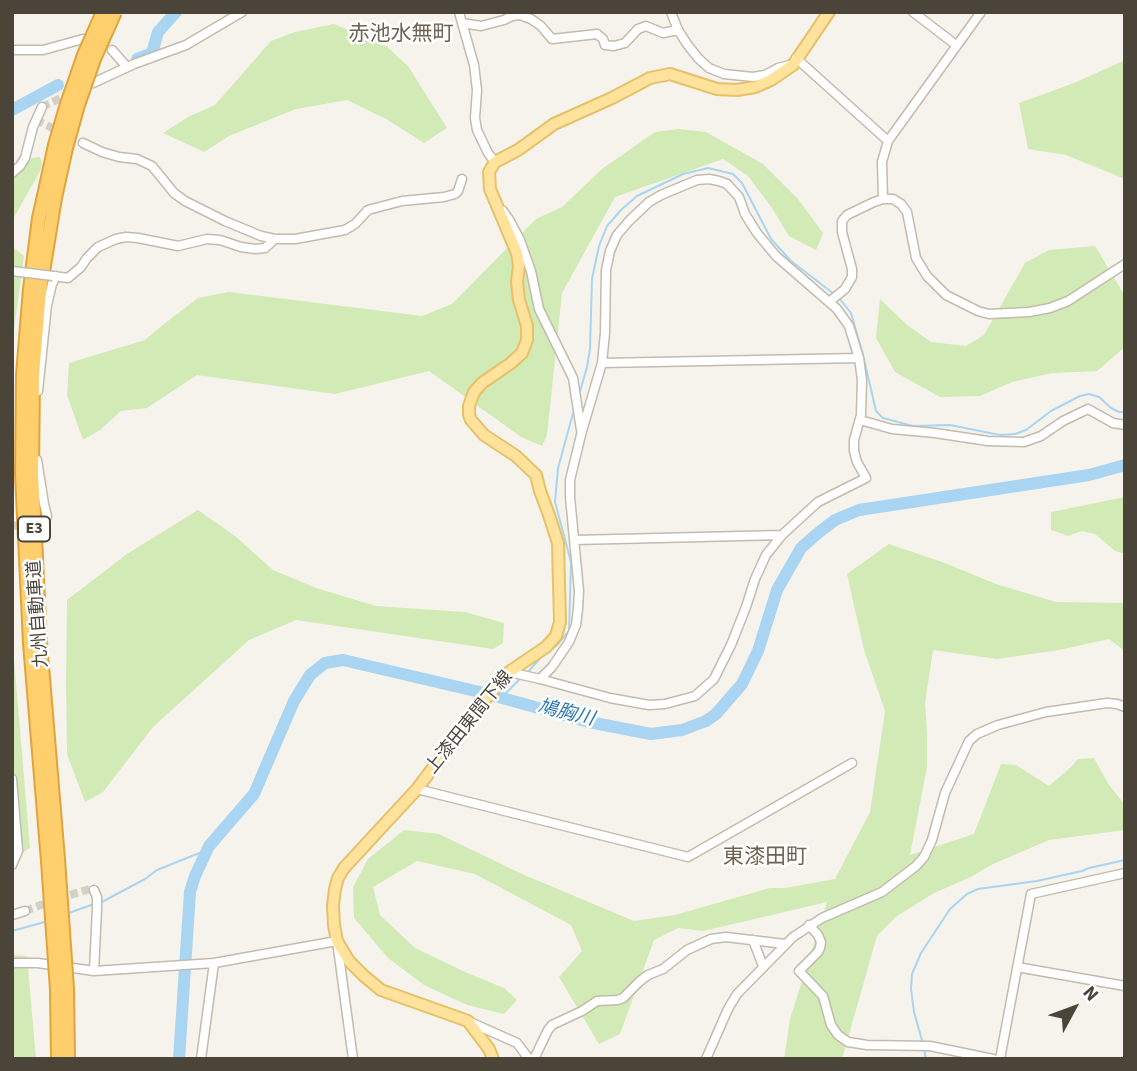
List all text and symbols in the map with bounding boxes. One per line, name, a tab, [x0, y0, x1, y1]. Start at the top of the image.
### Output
district label: 赤池水無町	[349, 22, 453, 48]
road number: E3	[18, 516, 50, 542]
street label: 九州自動車道	[24, 559, 54, 669]
street label: 上漆田東間下線	[422, 667, 518, 779]
water label: 鳩胸川	[536, 696, 596, 732]
district label: 東漆田町	[723, 845, 807, 871]
north arrow	[1039, 973, 1109, 1043]
text: N	[1076, 980, 1105, 1008]

